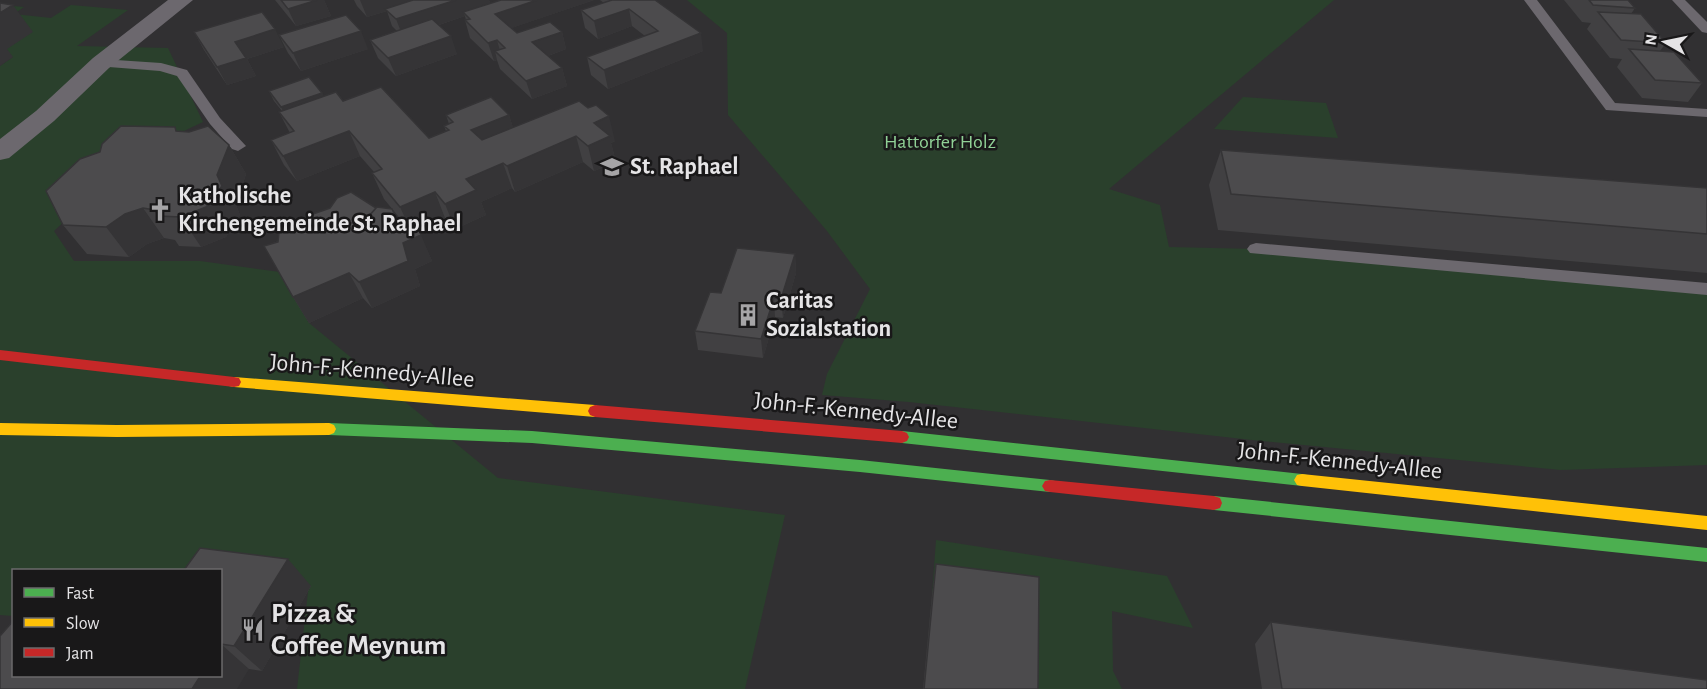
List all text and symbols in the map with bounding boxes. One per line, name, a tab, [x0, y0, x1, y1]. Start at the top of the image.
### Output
north arrow	[1635, 12, 1695, 72]
text: N	[1642, 33, 1660, 47]
park label: Hattorfer Holz	[884, 132, 996, 152]
school or university icon: St. Raphael	[599, 154, 625, 180]
place label: St. Raphael	[630, 155, 739, 179]
place label: Katholische Kirchengemeinde St. Raphael	[178, 184, 462, 236]
church icon: Katholische Kirchengemeinde St. Raphael	[147, 197, 173, 223]
place label: Caritas Sozialstation	[766, 289, 891, 341]
building icon: Caritas Sozialstation	[735, 302, 761, 328]
street label: John-F.-Kennedy-Allee	[269, 350, 475, 392]
street label: John-F.-Kennedy-Allee	[753, 388, 959, 434]
street label: John-F.-Kennedy-Allee	[1237, 438, 1443, 484]
legend	[12, 569, 222, 677]
text: Fast	[66, 585, 94, 603]
place label: Pizza & Coffee Meynum	[271, 600, 446, 660]
text: Slow	[66, 615, 99, 633]
restaurant icon: Pizza & Coffee Meynum	[240, 617, 266, 643]
text: Jam	[66, 645, 94, 663]

